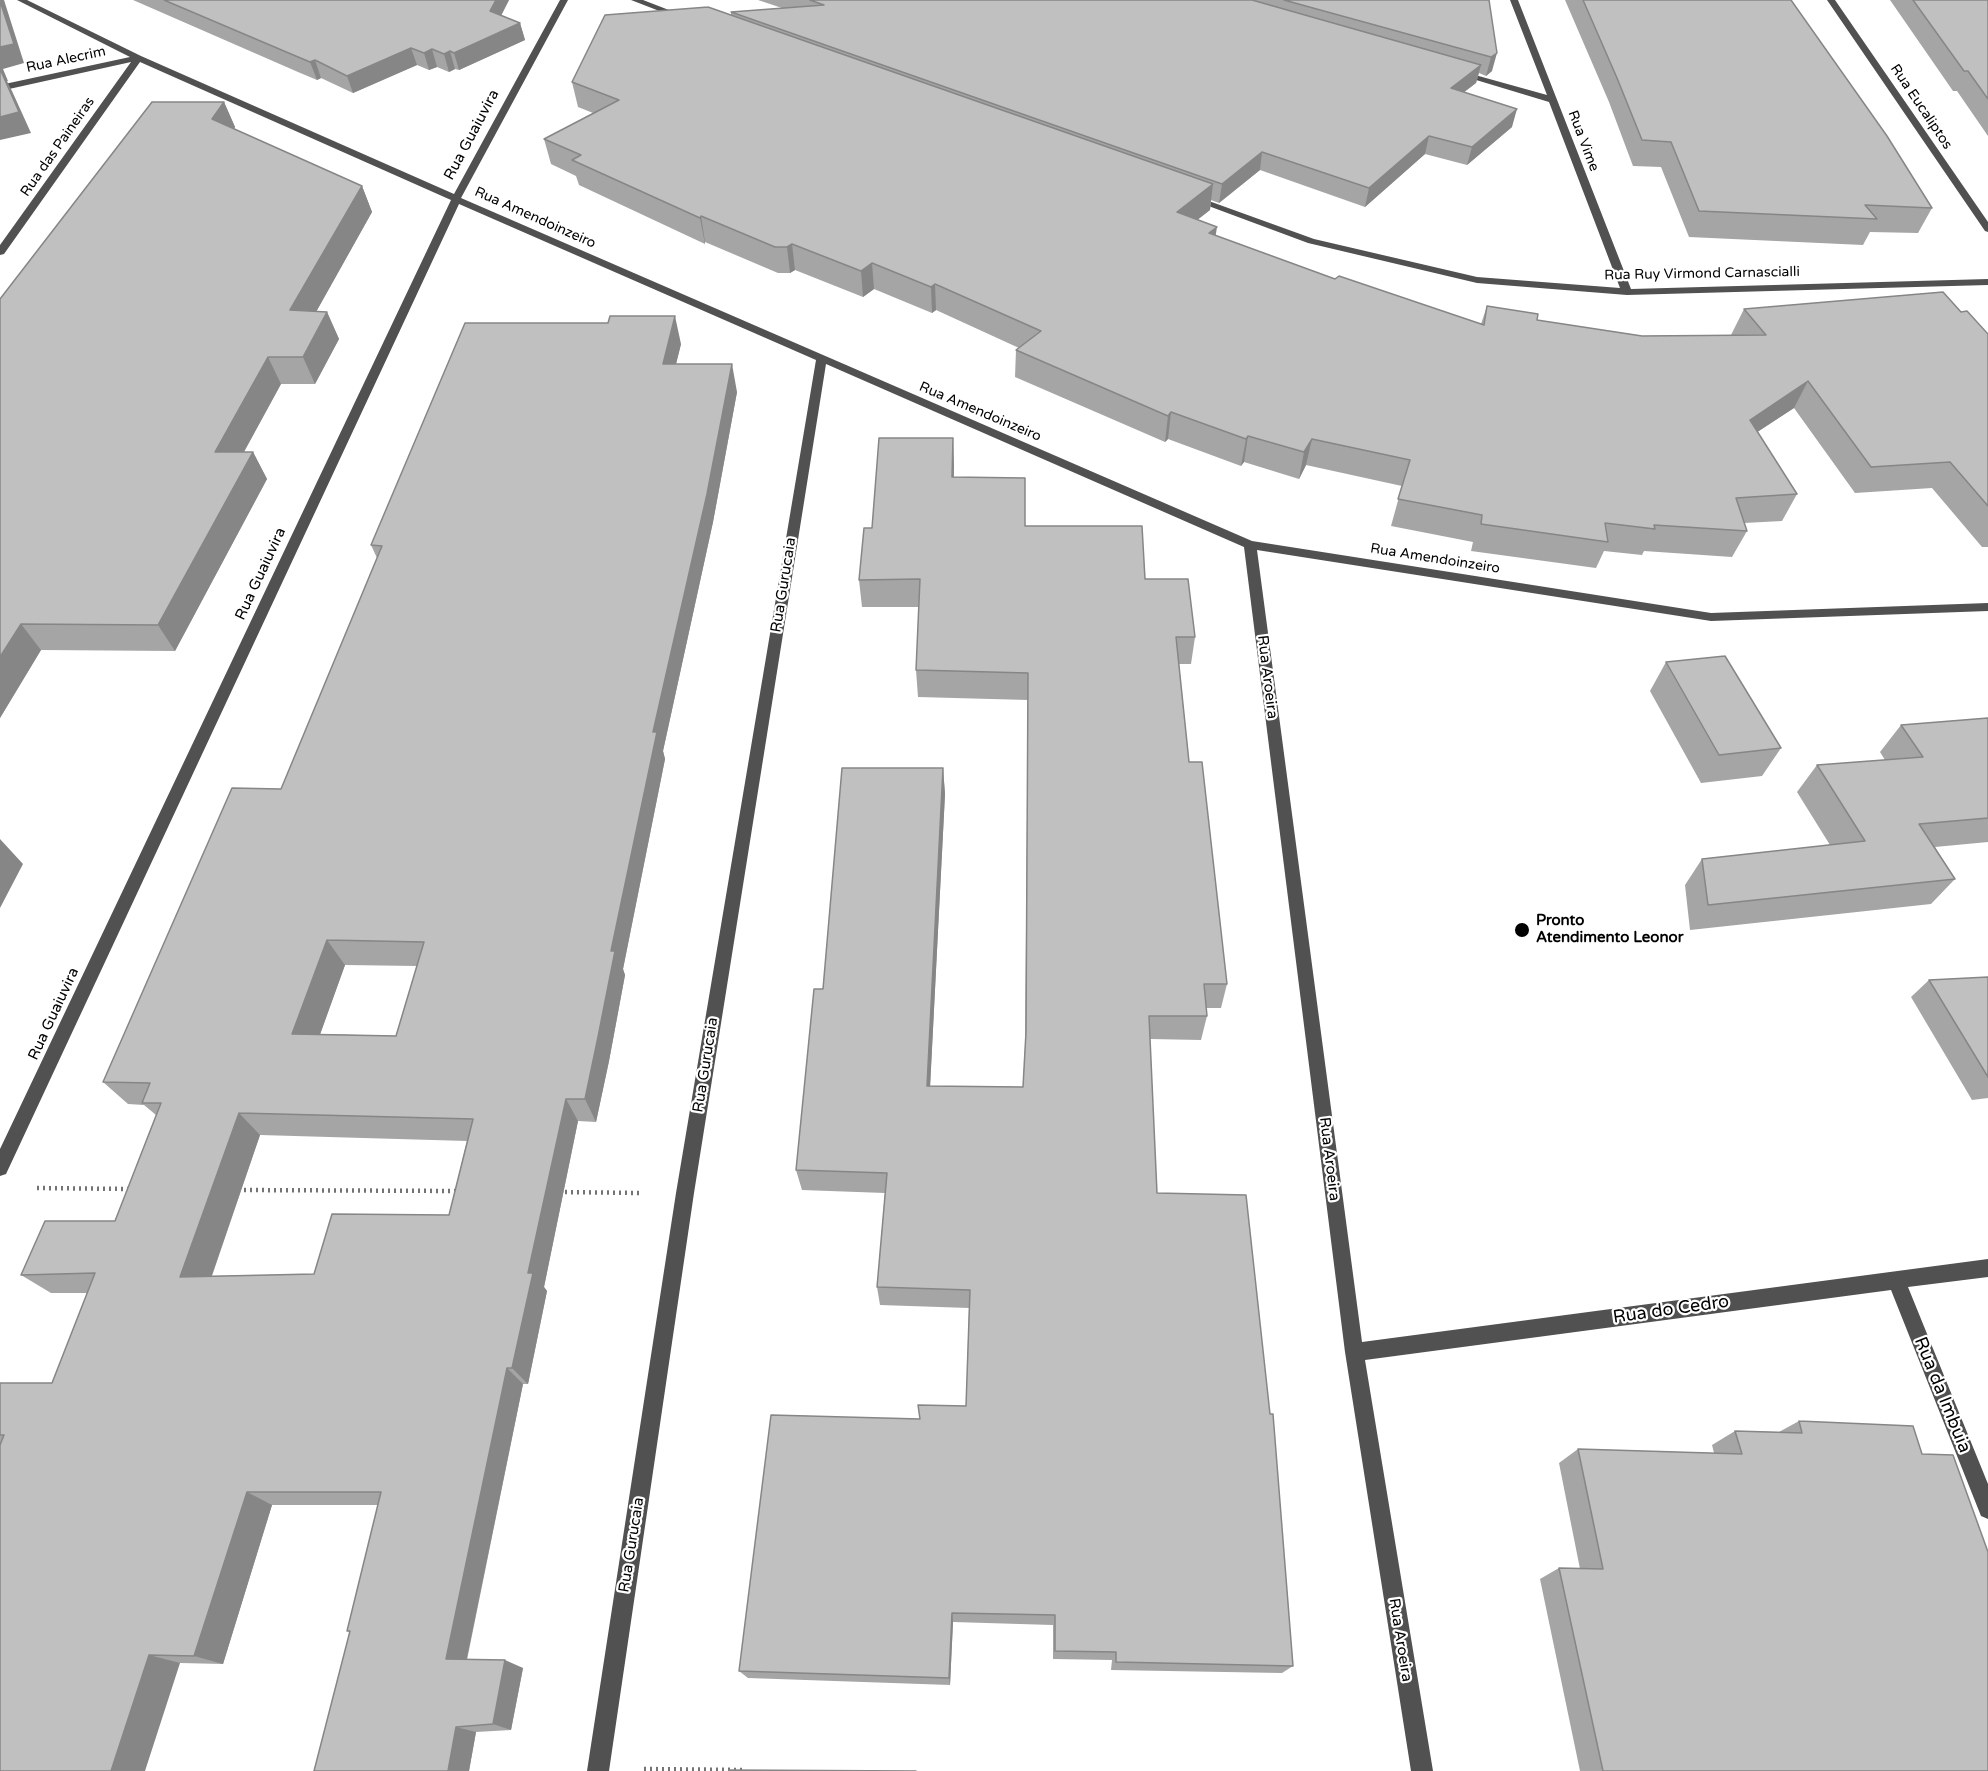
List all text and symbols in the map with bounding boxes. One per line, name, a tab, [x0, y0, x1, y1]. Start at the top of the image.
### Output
street label: Rua Alecrim	[25, 43, 107, 77]
street label: Rua Eucaliptos	[1886, 61, 1956, 153]
street label: Rua Guaiuvira	[441, 87, 503, 183]
street label: Rua das Paineiras	[17, 94, 99, 200]
street label: Rua Vime	[1564, 108, 1602, 174]
street label: Rua Amendoinzeiro	[472, 184, 598, 252]
street label: Rua Ruy Virmond Carnascialli	[1604, 264, 1800, 284]
street label: Rua Amendoinzeiro	[916, 379, 1044, 445]
street label: Rua Guaiuvira	[232, 525, 290, 623]
street label: Rua Gurucaia	[768, 536, 800, 634]
street label: Rua Amendoinzeiro	[1369, 540, 1501, 578]
street label: Rua Aroeira	[1253, 634, 1281, 720]
place label: Pronto Atendimento Leonor	[1536, 912, 1683, 947]
marker: Pronto Atendimento Leonor	[1513, 921, 1531, 939]
street label: Rua Guaiuvira	[25, 965, 83, 1063]
street label: Rua Gurucaia	[690, 1016, 722, 1114]
street label: Rua Aroeira	[1315, 1116, 1343, 1202]
street label: Rua do Cedro	[1612, 1291, 1730, 1329]
street label: Rua da Imbuia	[1909, 1334, 1975, 1456]
street label: Rua Gurucaia	[616, 1496, 648, 1594]
street label: Rua Aroeira	[1385, 1597, 1415, 1683]

